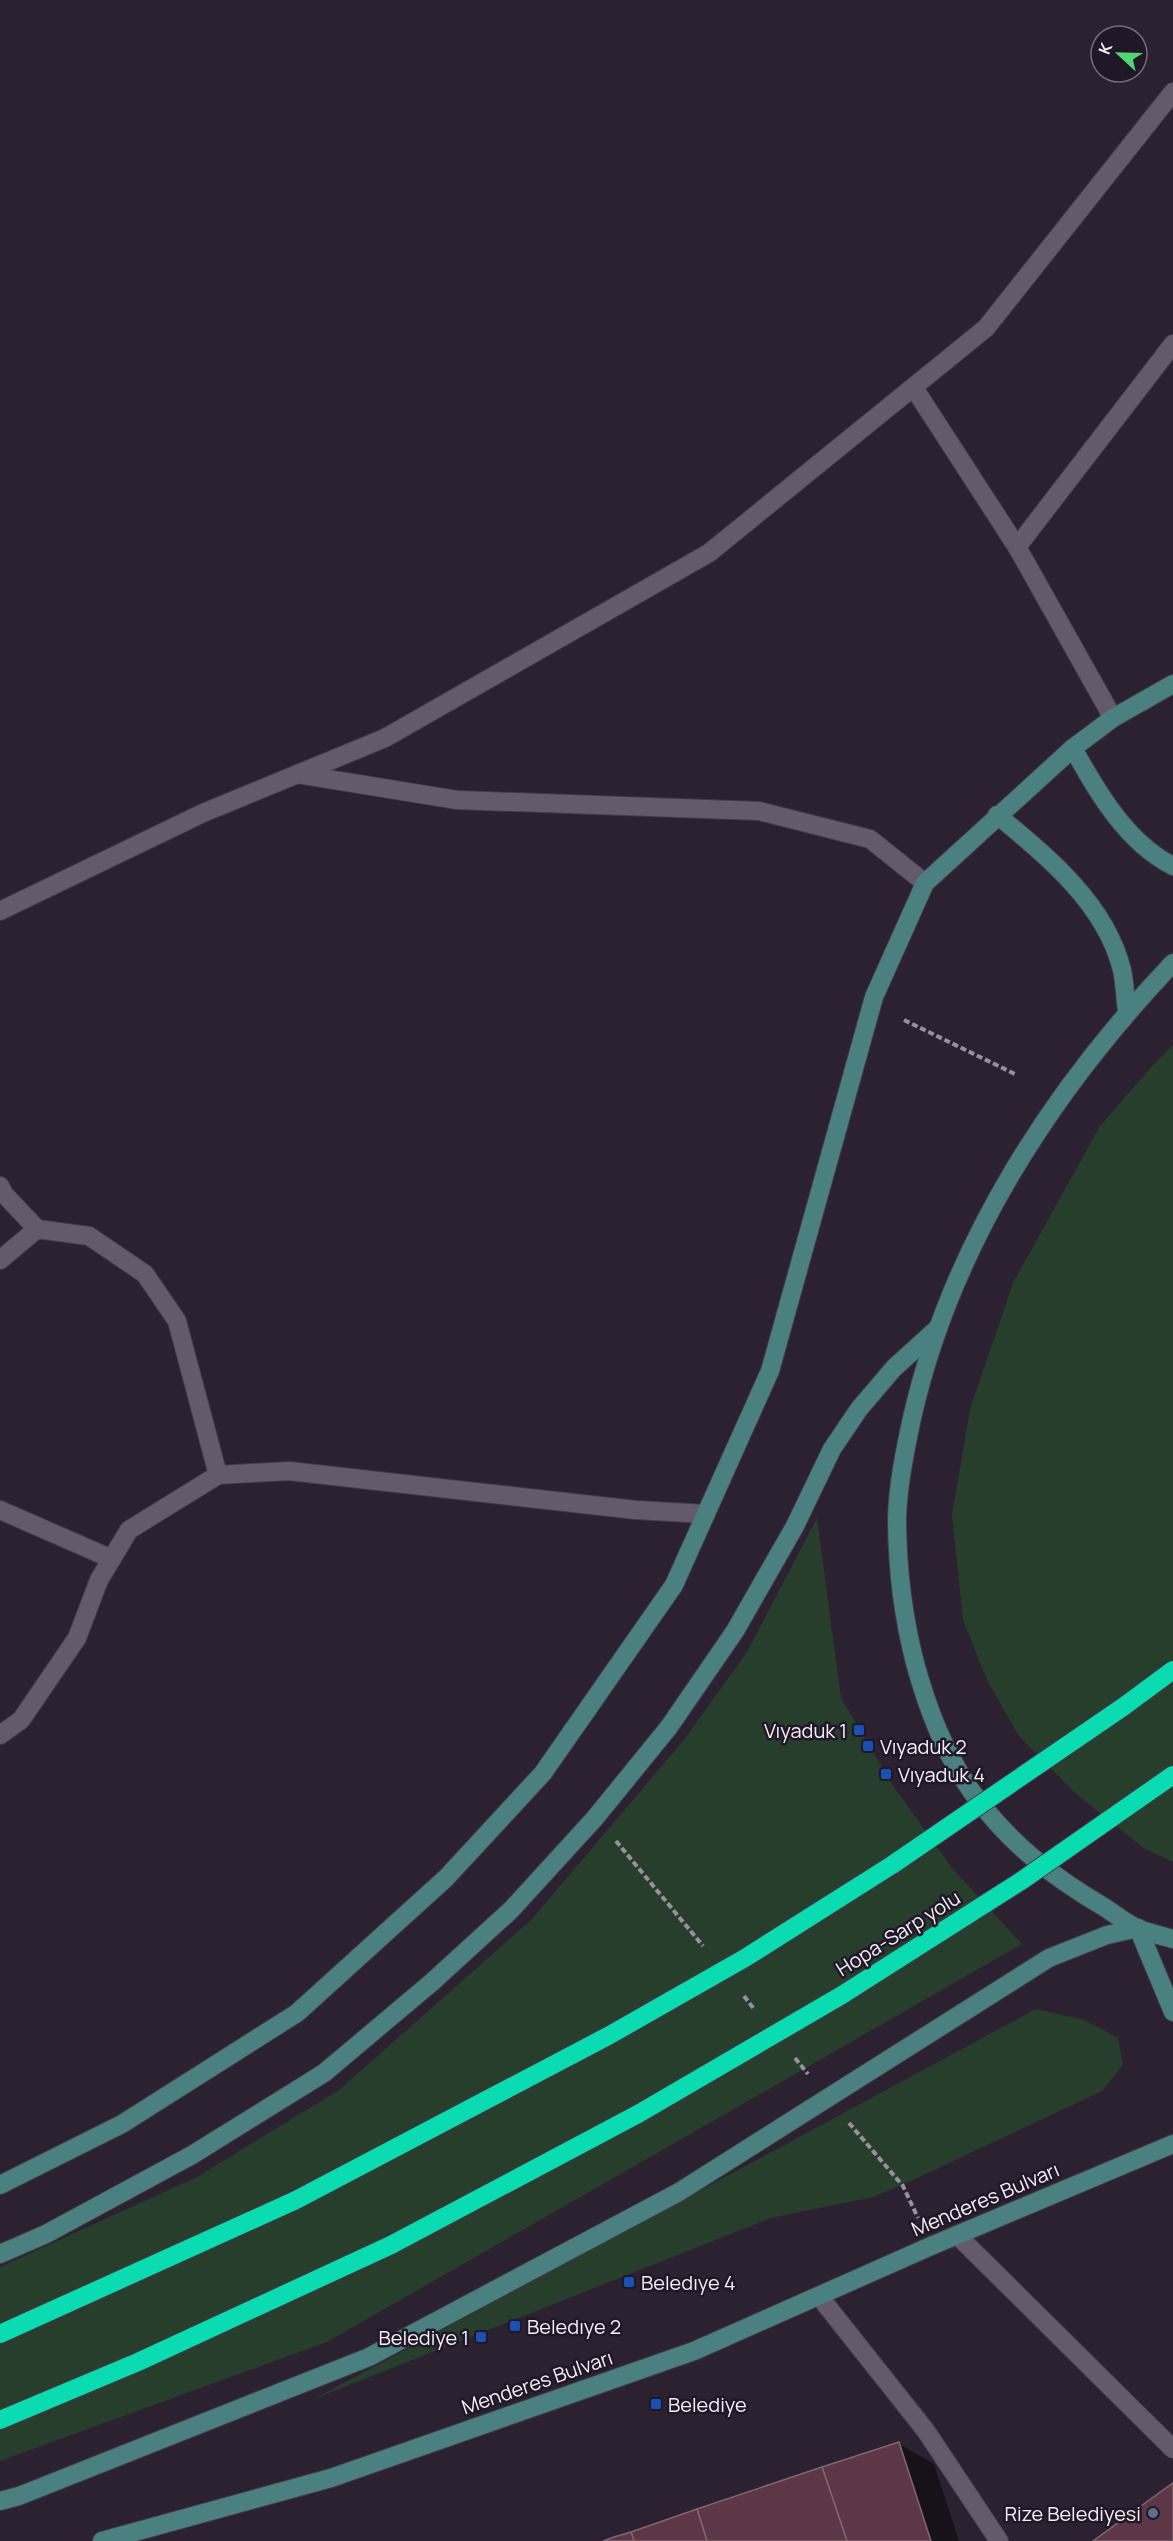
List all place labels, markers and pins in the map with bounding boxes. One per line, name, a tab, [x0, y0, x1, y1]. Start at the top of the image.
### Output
place label: Vıyaduk 1	[764, 1717, 847, 1744]
marker: Vıyaduk 1	[852, 1723, 866, 1737]
place label: Vıyaduk 2	[880, 1733, 967, 1760]
marker: Vıyaduk 2	[861, 1739, 875, 1753]
place label: Vıyaduk 4	[898, 1761, 985, 1788]
marker: Vıyaduk 4	[879, 1767, 893, 1781]
place label: Beledıye 4	[641, 2269, 735, 2296]
marker: Beledıye 4	[622, 2275, 636, 2289]
place label: Beledıye 2	[527, 2313, 621, 2340]
marker: Beledıye 2	[508, 2319, 522, 2333]
place label: Belediye 1	[379, 2324, 469, 2351]
marker: Belediye 1	[474, 2330, 488, 2344]
place label: Belediye	[668, 2391, 747, 2418]
marker: Belediye	[649, 2397, 663, 2411]
place label: Rize Belediyesi	[1004, 2500, 1141, 2527]
marker: Rize Belediyesi	[1146, 2506, 1160, 2520]

